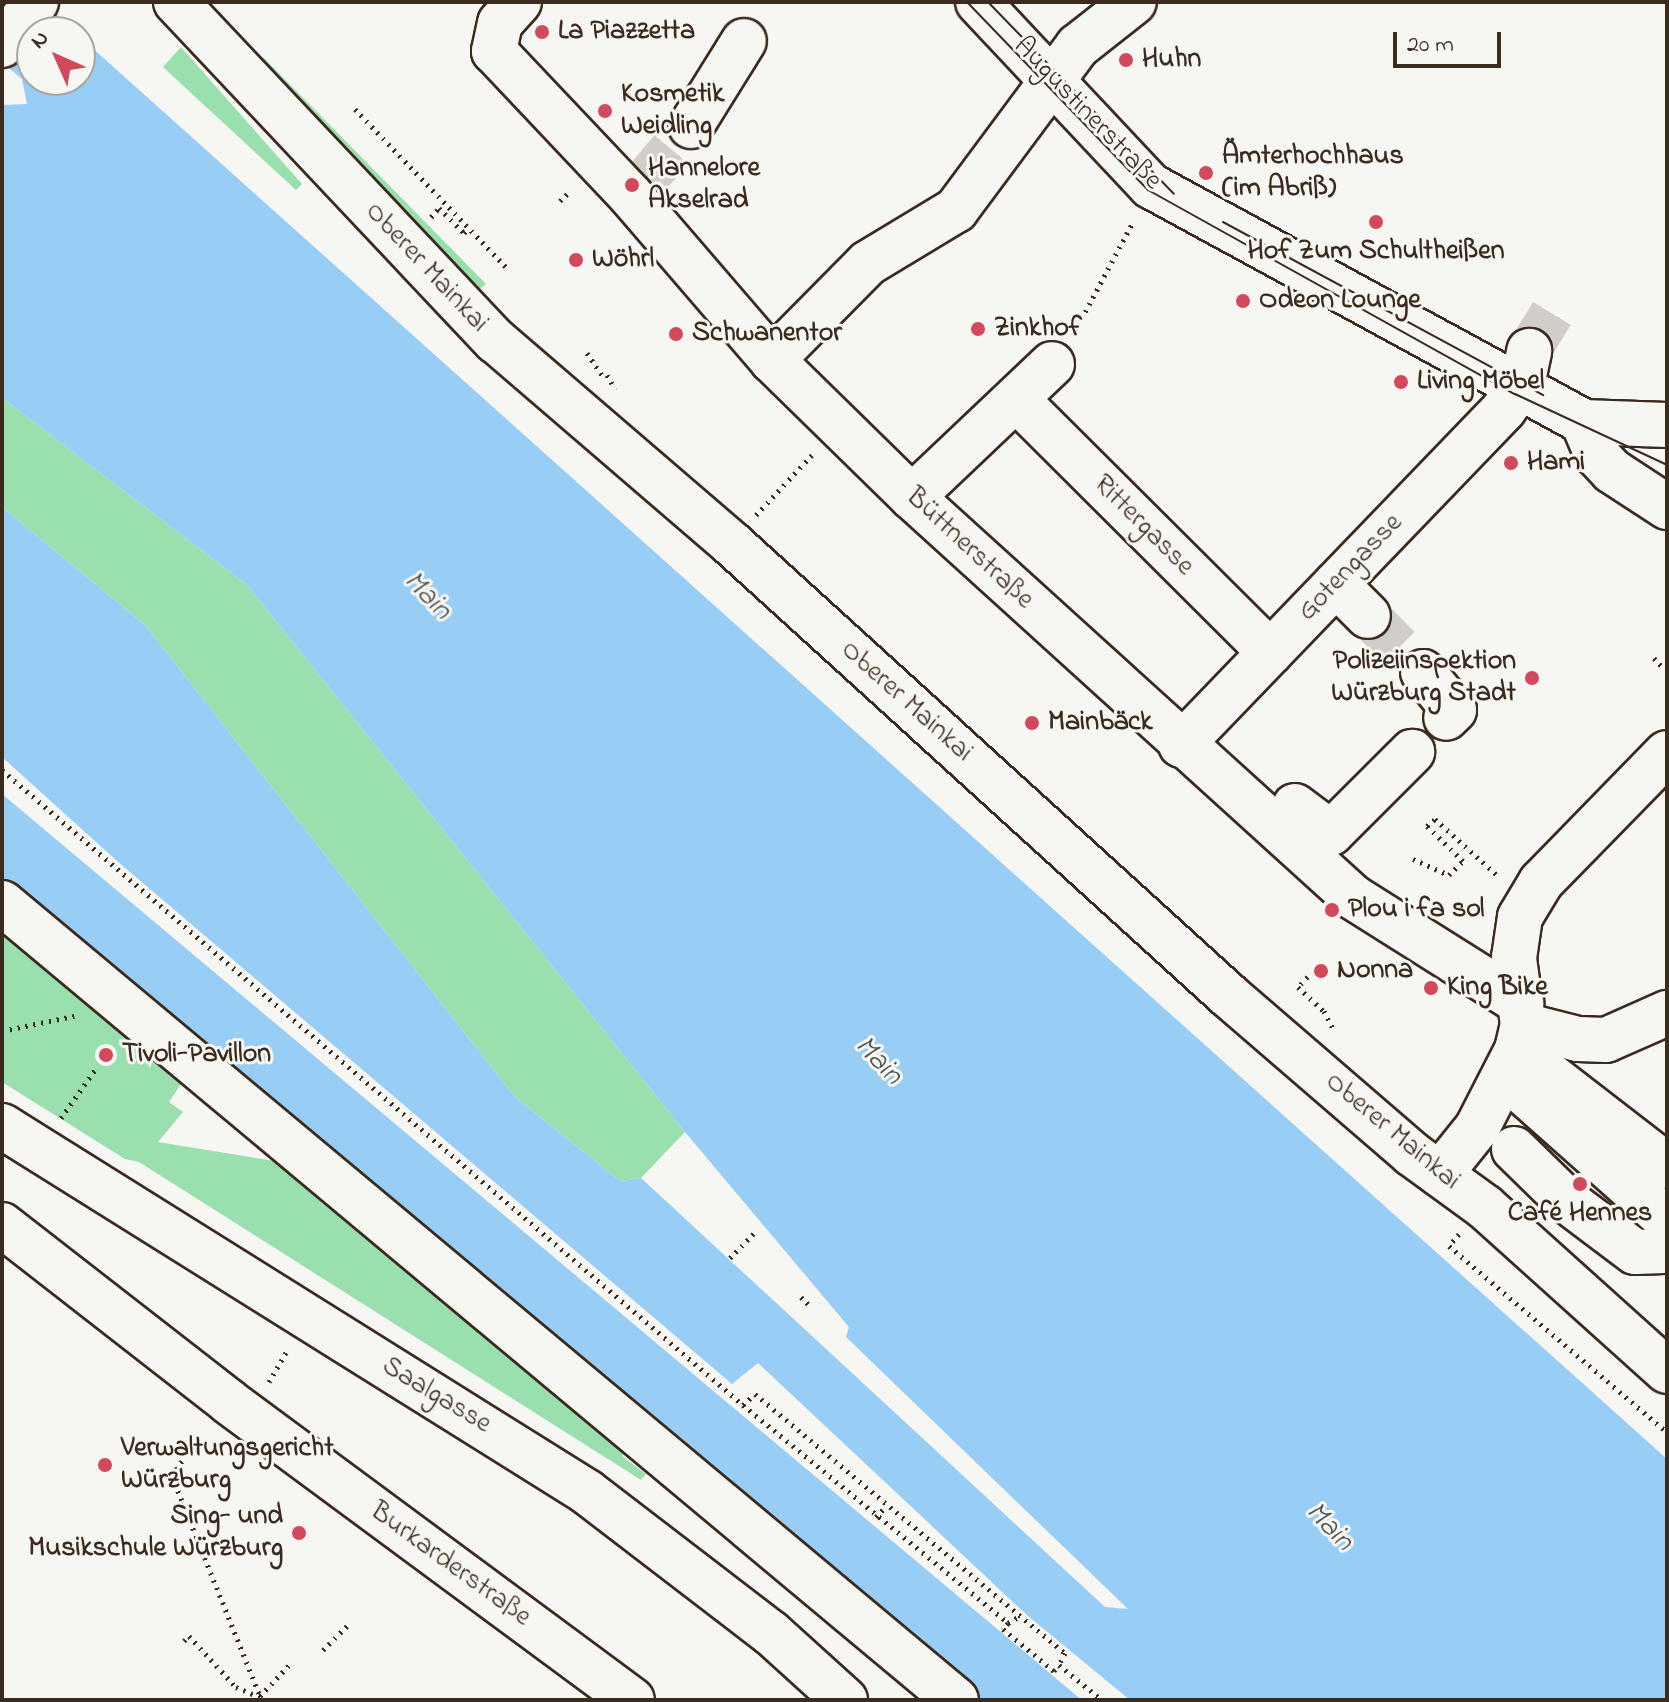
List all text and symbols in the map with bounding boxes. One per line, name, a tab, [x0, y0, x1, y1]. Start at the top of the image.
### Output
place label: La Piazzetta	[558, 15, 695, 49]
north arrow	[16, 16, 96, 96]
scale bar	[1397, 16, 1505, 66]
marker: La Piazzetta	[533, 23, 551, 41]
text: N	[24, 24, 57, 57]
text: 20 m	[1407, 28, 1454, 63]
street label: Augustinerstraße	[1005, 30, 1169, 198]
place label: Huhn	[1142, 43, 1201, 77]
marker: Huhn	[1117, 51, 1135, 69]
place label: Kosmetik Weidling	[621, 78, 724, 144]
marker: Kosmetik Weidling	[596, 102, 614, 120]
place label: Ämterhochhaus (im Abriß)	[1222, 140, 1404, 206]
place label: Hannelore Akselrad	[648, 152, 760, 218]
marker: Ämterhochhaus (im Abriß)	[1197, 164, 1215, 182]
marker: Hannelore Akselrad	[623, 176, 641, 194]
street label: Oberer Mainkai	[357, 196, 495, 340]
marker: Hof Zum Schultheißen	[1367, 213, 1385, 231]
place label: Hof Zum Schultheißen	[1247, 235, 1505, 269]
place label: Wöhrl	[592, 243, 654, 277]
marker: Wöhrl	[567, 251, 585, 269]
place label: Odeon Lounge	[1259, 284, 1421, 318]
marker: Odeon Lounge	[1234, 292, 1252, 310]
place label: Zinkhof	[994, 312, 1082, 346]
place label: Schwanentor	[692, 317, 842, 351]
marker: Zinkhof	[969, 320, 987, 338]
marker: Schwanentor	[667, 325, 685, 343]
place label: Living Möbel	[1417, 365, 1544, 399]
marker: Living Möbel	[1392, 373, 1410, 391]
place label: Hami	[1527, 446, 1585, 480]
marker: Hami	[1502, 454, 1520, 472]
street label: Rittergasse	[1085, 468, 1201, 584]
street label: Büttnerstraße	[898, 481, 1040, 617]
street label: Gotengasse	[1291, 507, 1411, 629]
water label: Main	[395, 564, 459, 628]
street label: Oberer Mainkai	[833, 634, 979, 770]
place label: Polizeiinspektion Würzburg Stadt	[1331, 645, 1516, 711]
marker: Polizeiinspektion Würzburg Stadt	[1523, 669, 1541, 687]
place label: Mainbäck	[1048, 706, 1153, 740]
marker: Mainbäck	[1023, 714, 1041, 732]
place label: Plou i fa sol	[1348, 893, 1485, 927]
marker: Plou i fa sol	[1323, 901, 1341, 919]
place label: Nonna	[1337, 954, 1413, 988]
marker: Nonna	[1312, 962, 1330, 980]
place label: King Bike	[1447, 971, 1548, 1005]
marker: King Bike	[1422, 979, 1440, 997]
water label: Main	[846, 1029, 910, 1093]
place label: Tivoli-Pavillon	[122, 1038, 271, 1072]
marker: Tivoli-Pavillon	[97, 1046, 115, 1064]
street label: Oberer Mainkai	[1318, 1066, 1466, 1198]
marker: Café Hennes	[1571, 1175, 1589, 1193]
place label: Café Hennes	[1508, 1197, 1652, 1231]
street label: Saalgasse	[375, 1350, 497, 1442]
place label: Verwaltungsgericht Würzburg	[121, 1432, 334, 1498]
marker: Verwaltungsgericht Würzburg	[96, 1456, 114, 1474]
street label: Burkarderstraße	[363, 1495, 537, 1635]
water label: Main	[1297, 1495, 1361, 1559]
place label: Sing- und Musikschule Würzburg	[28, 1500, 283, 1566]
marker: Sing- und Musikschule Würzburg	[290, 1524, 308, 1542]

